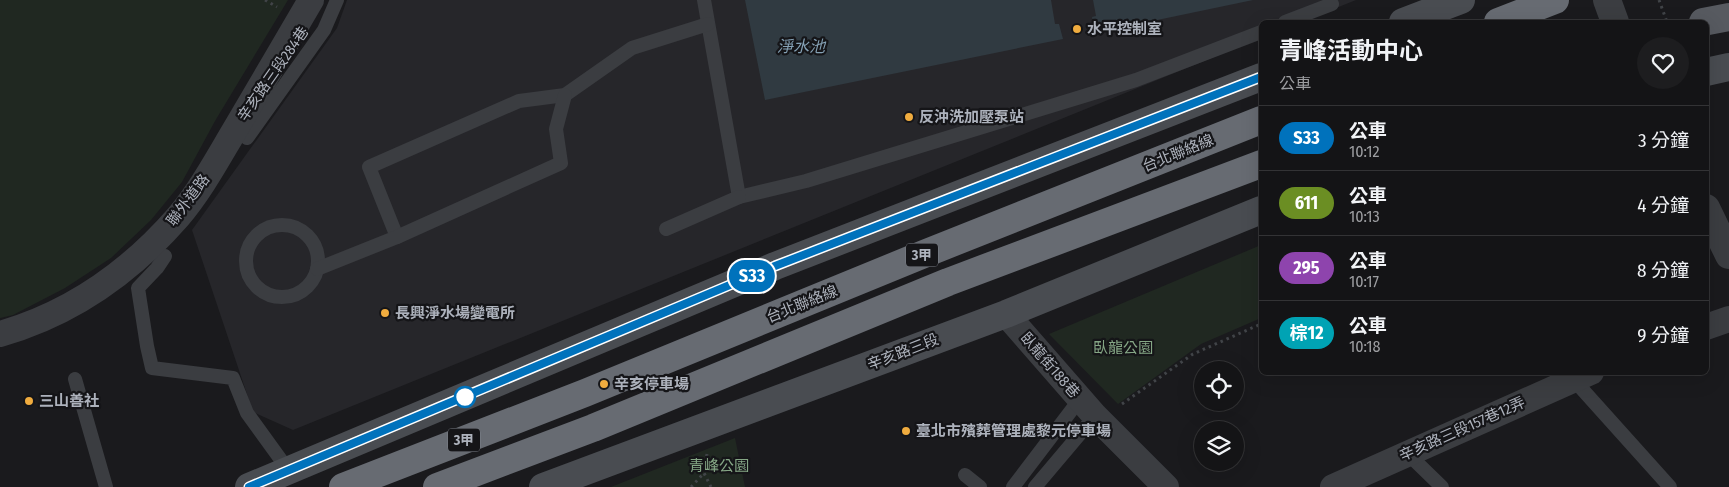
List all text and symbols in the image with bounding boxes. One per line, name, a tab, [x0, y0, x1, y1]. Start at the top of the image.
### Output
place label: 水平控制室	[1087, 20, 1162, 38]
street label: 辛亥路三段284巷	[234, 23, 312, 125]
marker: 水平控制室	[1071, 23, 1083, 35]
water label: 淨水池	[777, 37, 827, 56]
text: 青峰活動中心	[1279, 37, 1423, 65]
button: heart	[1637, 37, 1689, 89]
text: 公車	[1279, 74, 1311, 93]
place label: 反沖洗加壓泵站	[919, 108, 1024, 126]
marker: 反沖洗加壓泵站	[903, 111, 915, 123]
text: 公車	[1349, 119, 1387, 142]
text: S33	[1293, 127, 1320, 149]
text: 3 分鐘	[1638, 129, 1689, 152]
street label: 台北聯絡線	[1140, 131, 1216, 175]
text: 10:12	[1349, 142, 1380, 161]
street label: 聯外道路	[163, 171, 213, 229]
text: 公車	[1349, 184, 1387, 207]
text: 611	[1295, 192, 1318, 214]
text: 4 分鐘	[1637, 194, 1689, 217]
text: 10:13	[1349, 207, 1380, 226]
road number: 3甲	[906, 244, 938, 266]
text: 公車	[1349, 249, 1387, 272]
text: 295	[1293, 257, 1320, 279]
text: 8 分鐘	[1637, 259, 1689, 282]
line badge: S33	[723, 260, 781, 292]
text: S33	[739, 265, 765, 287]
text: 10:17	[1349, 272, 1379, 291]
street label: 台北聯絡線	[764, 282, 840, 326]
place label: 長興淨水場變電所	[395, 304, 515, 322]
marker: 長興淨水場變電所	[379, 307, 391, 319]
text: 公車	[1349, 314, 1387, 337]
text: 棕12	[1290, 322, 1323, 344]
text: 9 分鐘	[1637, 324, 1689, 347]
street label: 臥龍街188巷	[1017, 329, 1083, 401]
street label: 辛亥路三段	[865, 330, 941, 374]
text: 10:18	[1349, 337, 1381, 356]
park label: 臥龍公園	[1093, 339, 1153, 357]
map controls	[1194, 361, 1244, 471]
button: locate	[1194, 361, 1244, 411]
place label: 辛亥停車場	[614, 375, 689, 393]
marker: 辛亥停車場	[598, 378, 610, 390]
unlabelled marker	[454, 386, 476, 408]
place label: 三山善社	[39, 392, 99, 410]
street label: 辛亥路三段157巷12弄	[1396, 393, 1528, 465]
marker: 三山善社	[23, 395, 35, 407]
button: layers	[1194, 421, 1244, 471]
place label: 臺北市殯葬管理處黎元停車場	[916, 422, 1111, 440]
marker: 臺北市殯葬管理處黎元停車場	[900, 425, 912, 437]
road number: 3甲	[448, 428, 480, 452]
park label: 青峰公園	[689, 457, 749, 475]

